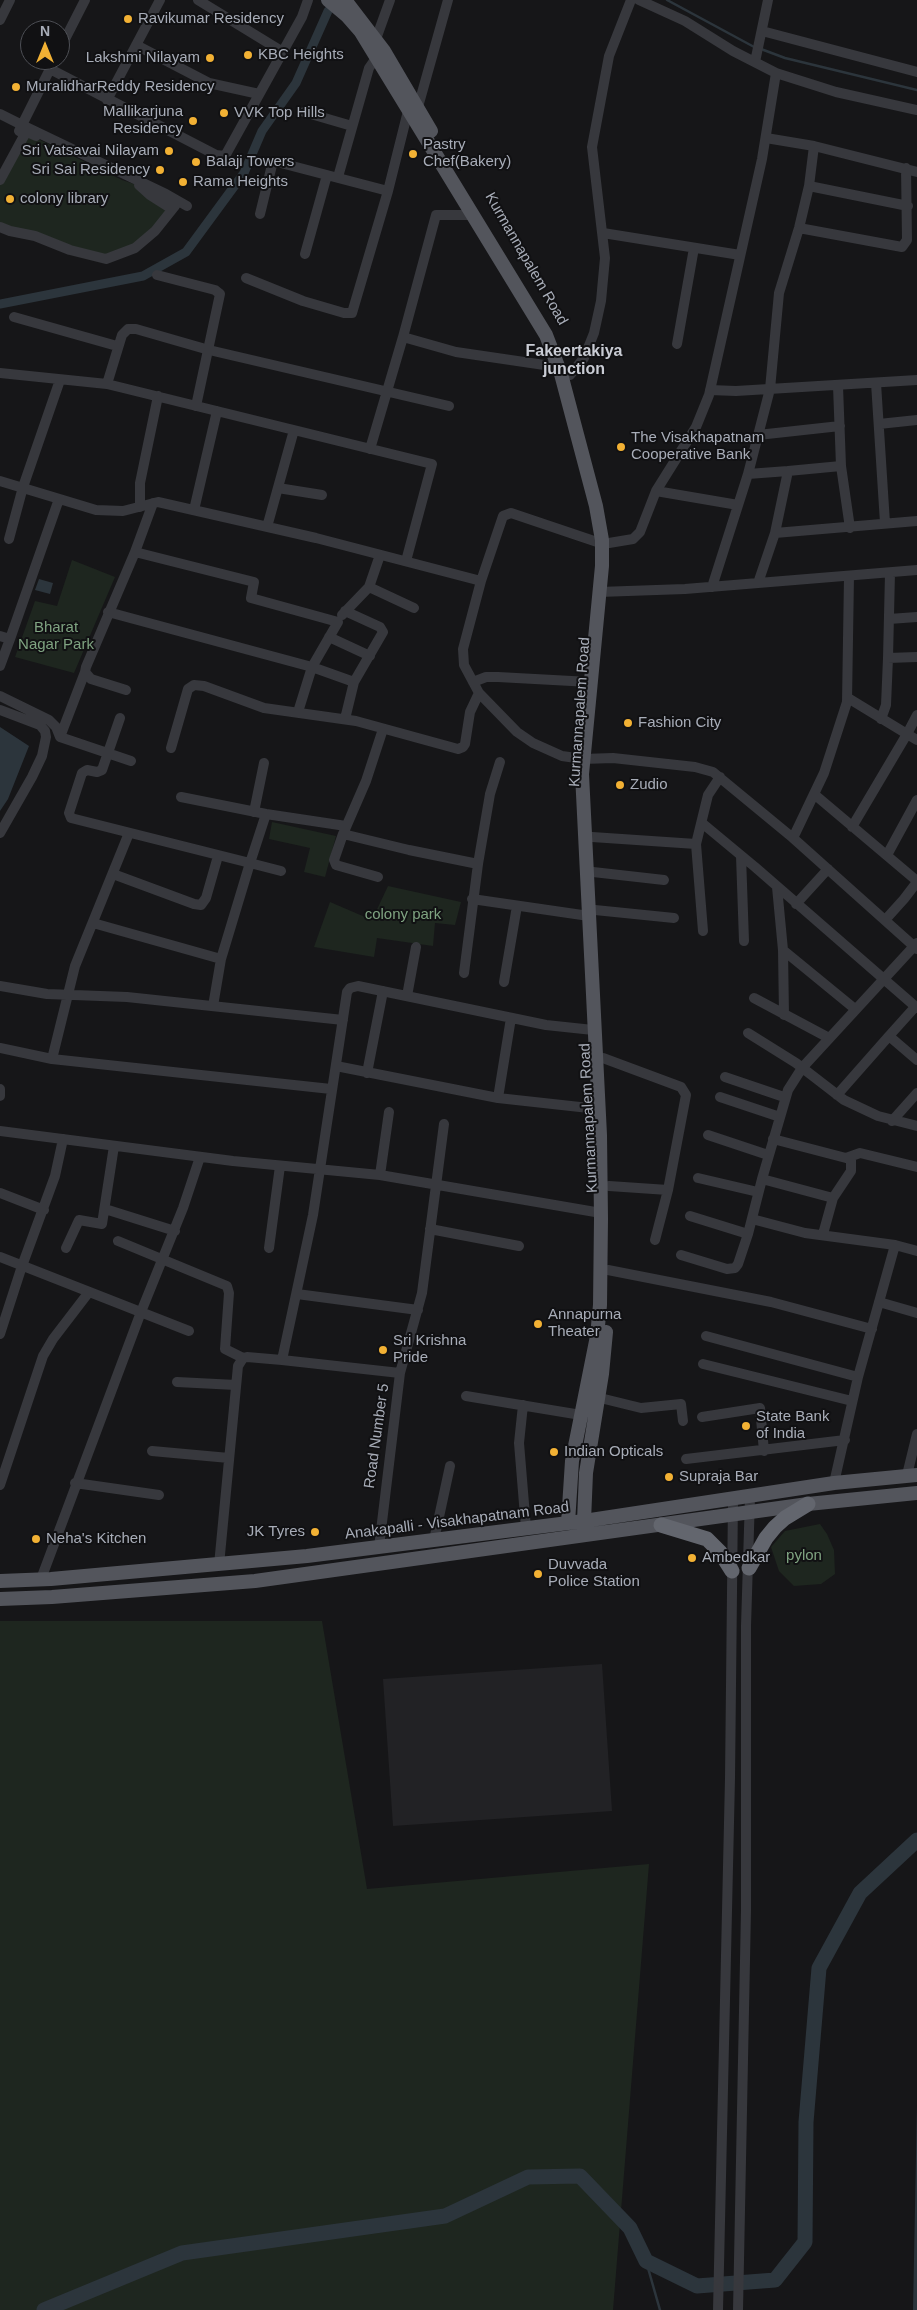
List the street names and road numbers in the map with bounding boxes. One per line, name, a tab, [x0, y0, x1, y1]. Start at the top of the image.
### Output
street label: Kurmannapalem Road	[481, 190, 571, 328]
street label: Kurmannapalem Road	[566, 637, 594, 787]
street label: Kurmannapalem Road	[576, 1043, 602, 1193]
street label: Road Number 5	[361, 1382, 393, 1490]
street label: Anakapalli - Visakhapatnam Road	[344, 1498, 570, 1544]

